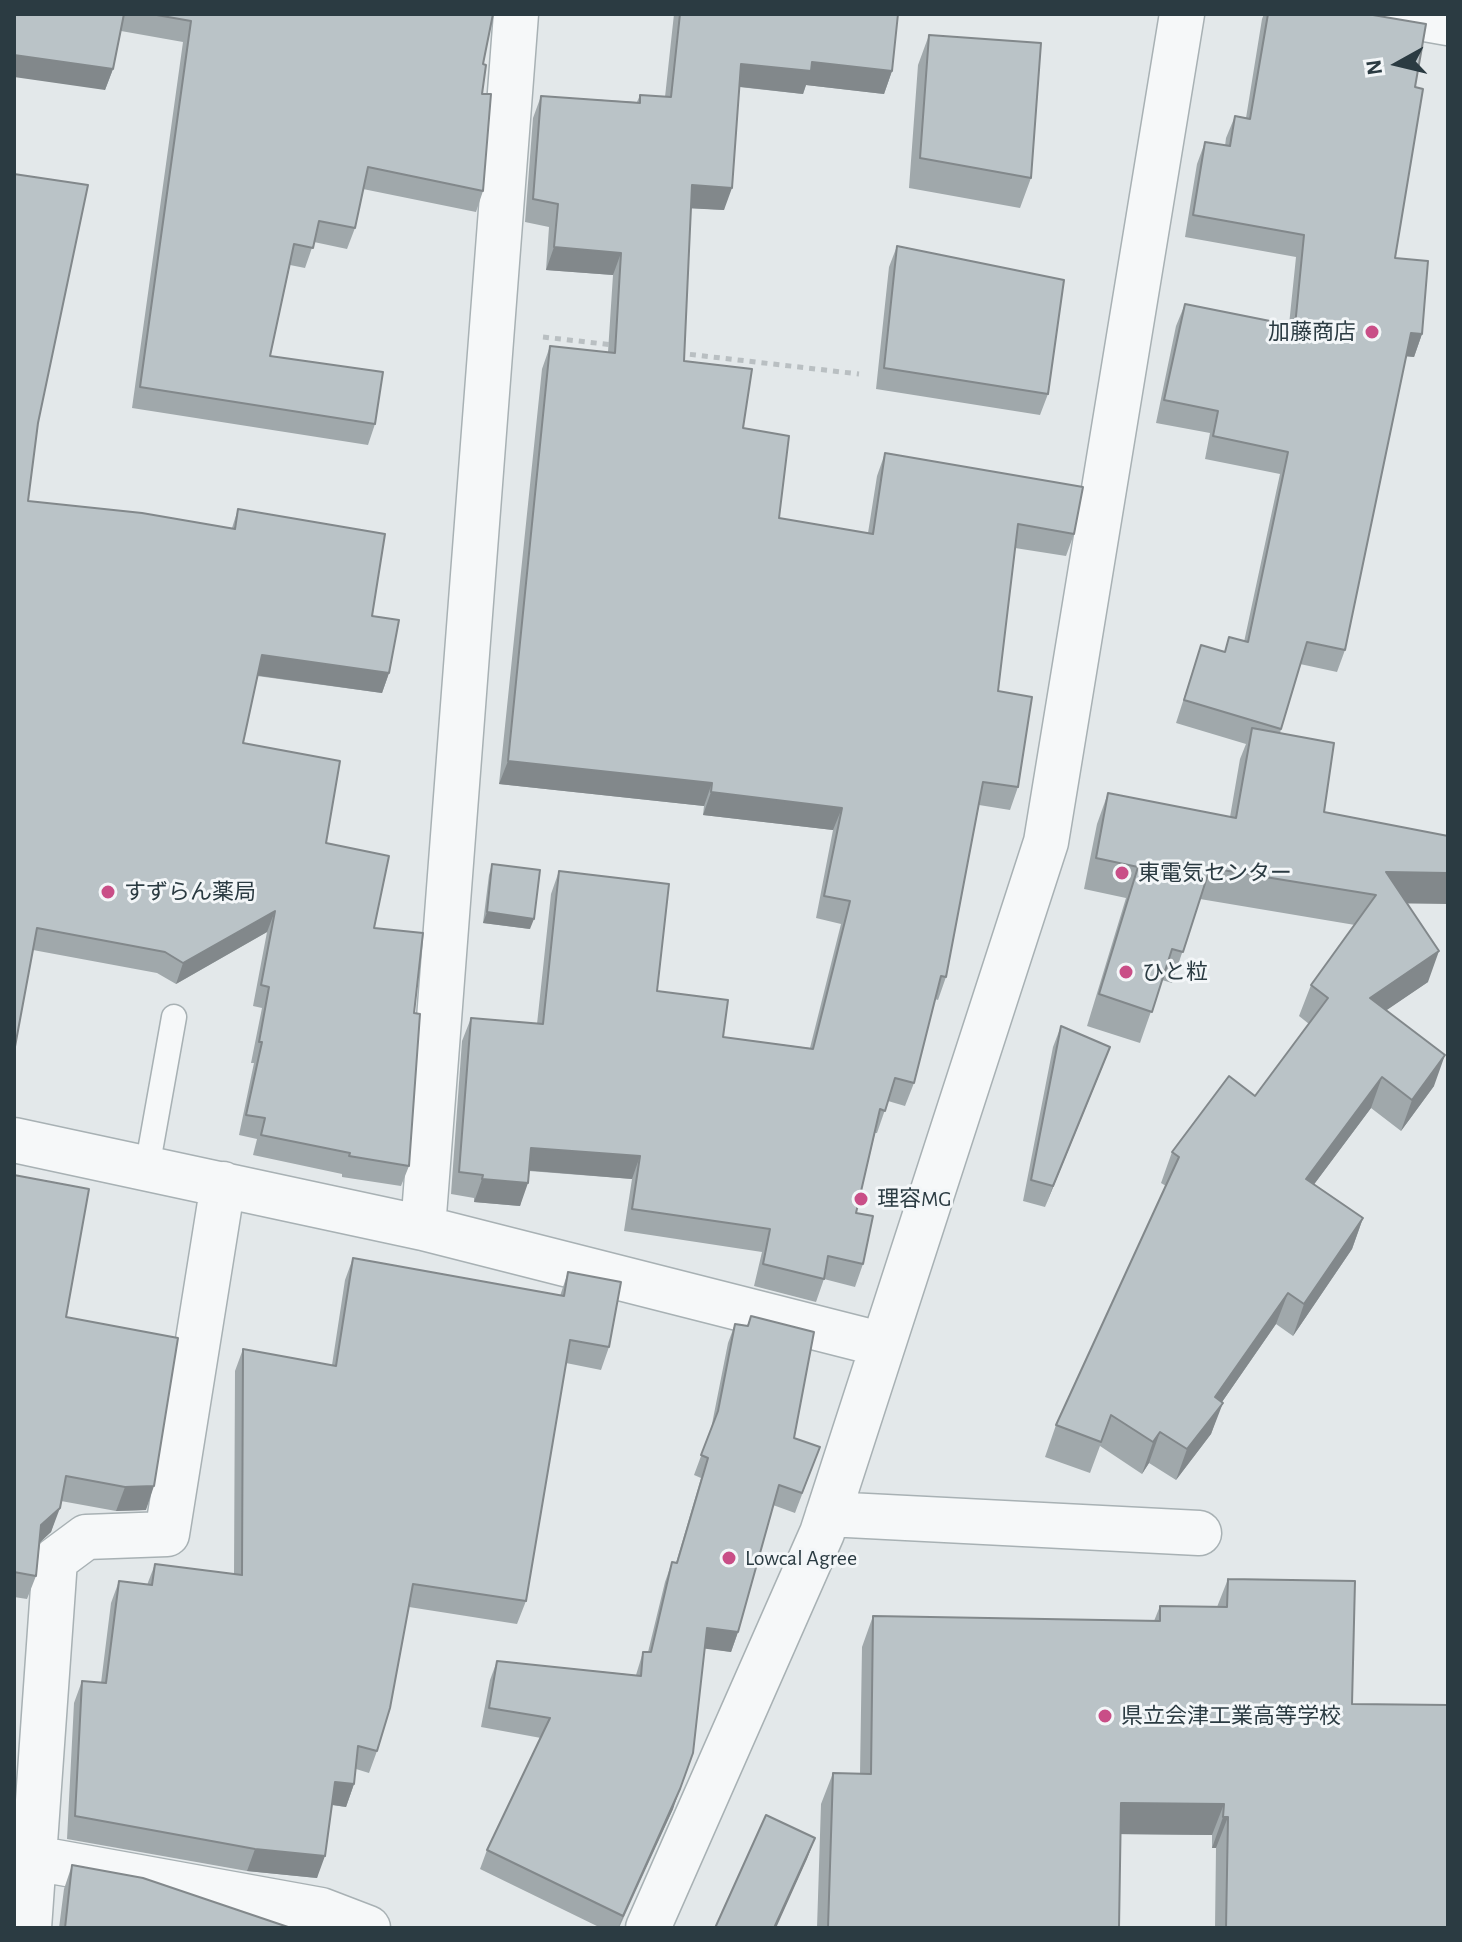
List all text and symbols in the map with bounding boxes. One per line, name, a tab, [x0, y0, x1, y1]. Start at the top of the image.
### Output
north arrow	[1358, 24, 1438, 104]
text: N	[1362, 58, 1386, 76]
place label: 加藤商店	[1268, 319, 1356, 345]
marker: 加藤商店	[1363, 323, 1381, 341]
place label: 東電気センター	[1138, 860, 1292, 886]
marker: 東電気センター	[1113, 864, 1131, 882]
place label: すずらん薬局	[124, 879, 256, 905]
marker: すずらん薬局	[99, 883, 117, 901]
place label: ひと粒	[1142, 959, 1208, 985]
marker: ひと粒	[1117, 963, 1135, 981]
place label: 理容MG	[877, 1186, 952, 1212]
marker: 理容MG	[852, 1190, 870, 1208]
place label: Lowcal Agree	[745, 1545, 857, 1571]
marker: Lowcal Agree	[720, 1549, 738, 1567]
place label: 県立会津工業高等学校	[1121, 1703, 1341, 1729]
marker: 県立会津工業高等学校	[1096, 1707, 1114, 1725]

